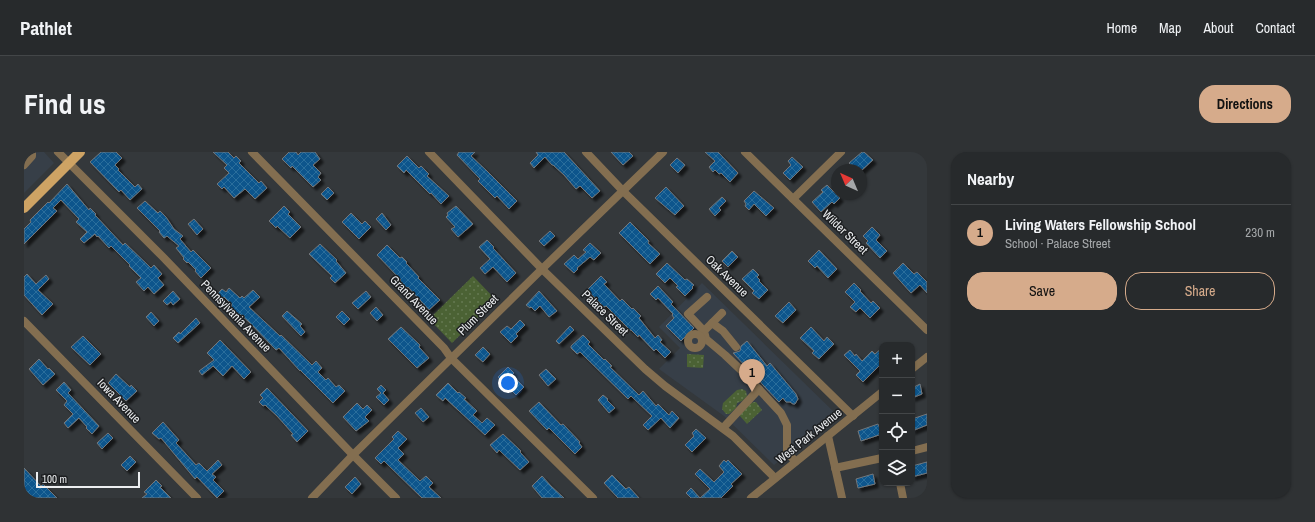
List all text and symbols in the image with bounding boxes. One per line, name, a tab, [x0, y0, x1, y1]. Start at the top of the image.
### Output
text: Pathlet	[20, 15, 72, 41]
text: Home	[1106, 19, 1137, 37]
text: Map	[1159, 19, 1181, 37]
text: About	[1203, 19, 1233, 37]
text: Contact	[1255, 19, 1295, 37]
text: Find us	[24, 85, 106, 123]
button: Directions	[1199, 85, 1291, 123]
north arrow	[831, 164, 867, 200]
text: Nearby	[967, 167, 1014, 190]
street label: Wilder Street	[819, 206, 871, 258]
text: Living Waters Fellowship School	[1005, 214, 1196, 235]
text: 1	[977, 224, 983, 241]
text: 230 m	[1245, 224, 1275, 241]
text: School · Palace Street	[1005, 235, 1110, 252]
street label: Oak Avenue	[702, 252, 752, 300]
street label: Grand Avenue	[386, 272, 442, 328]
button: Save	[967, 272, 1117, 310]
button: Share	[1125, 272, 1275, 310]
street label: Pennsylvania Avenue	[197, 276, 275, 356]
street label: Palace Street	[578, 287, 632, 339]
street label: Plum Street	[454, 291, 502, 339]
map controls	[879, 342, 915, 486]
button: +	[879, 342, 915, 378]
pin: 1	[739, 359, 765, 392]
your location	[498, 373, 518, 393]
street label: Iowa Avenue	[94, 375, 144, 427]
button: −	[879, 378, 915, 414]
street label: West Park Avenue	[773, 404, 845, 468]
button: locate	[879, 414, 915, 450]
button: layers	[879, 450, 915, 486]
scale bar	[36, 470, 140, 489]
text: 100 m	[42, 472, 67, 486]

